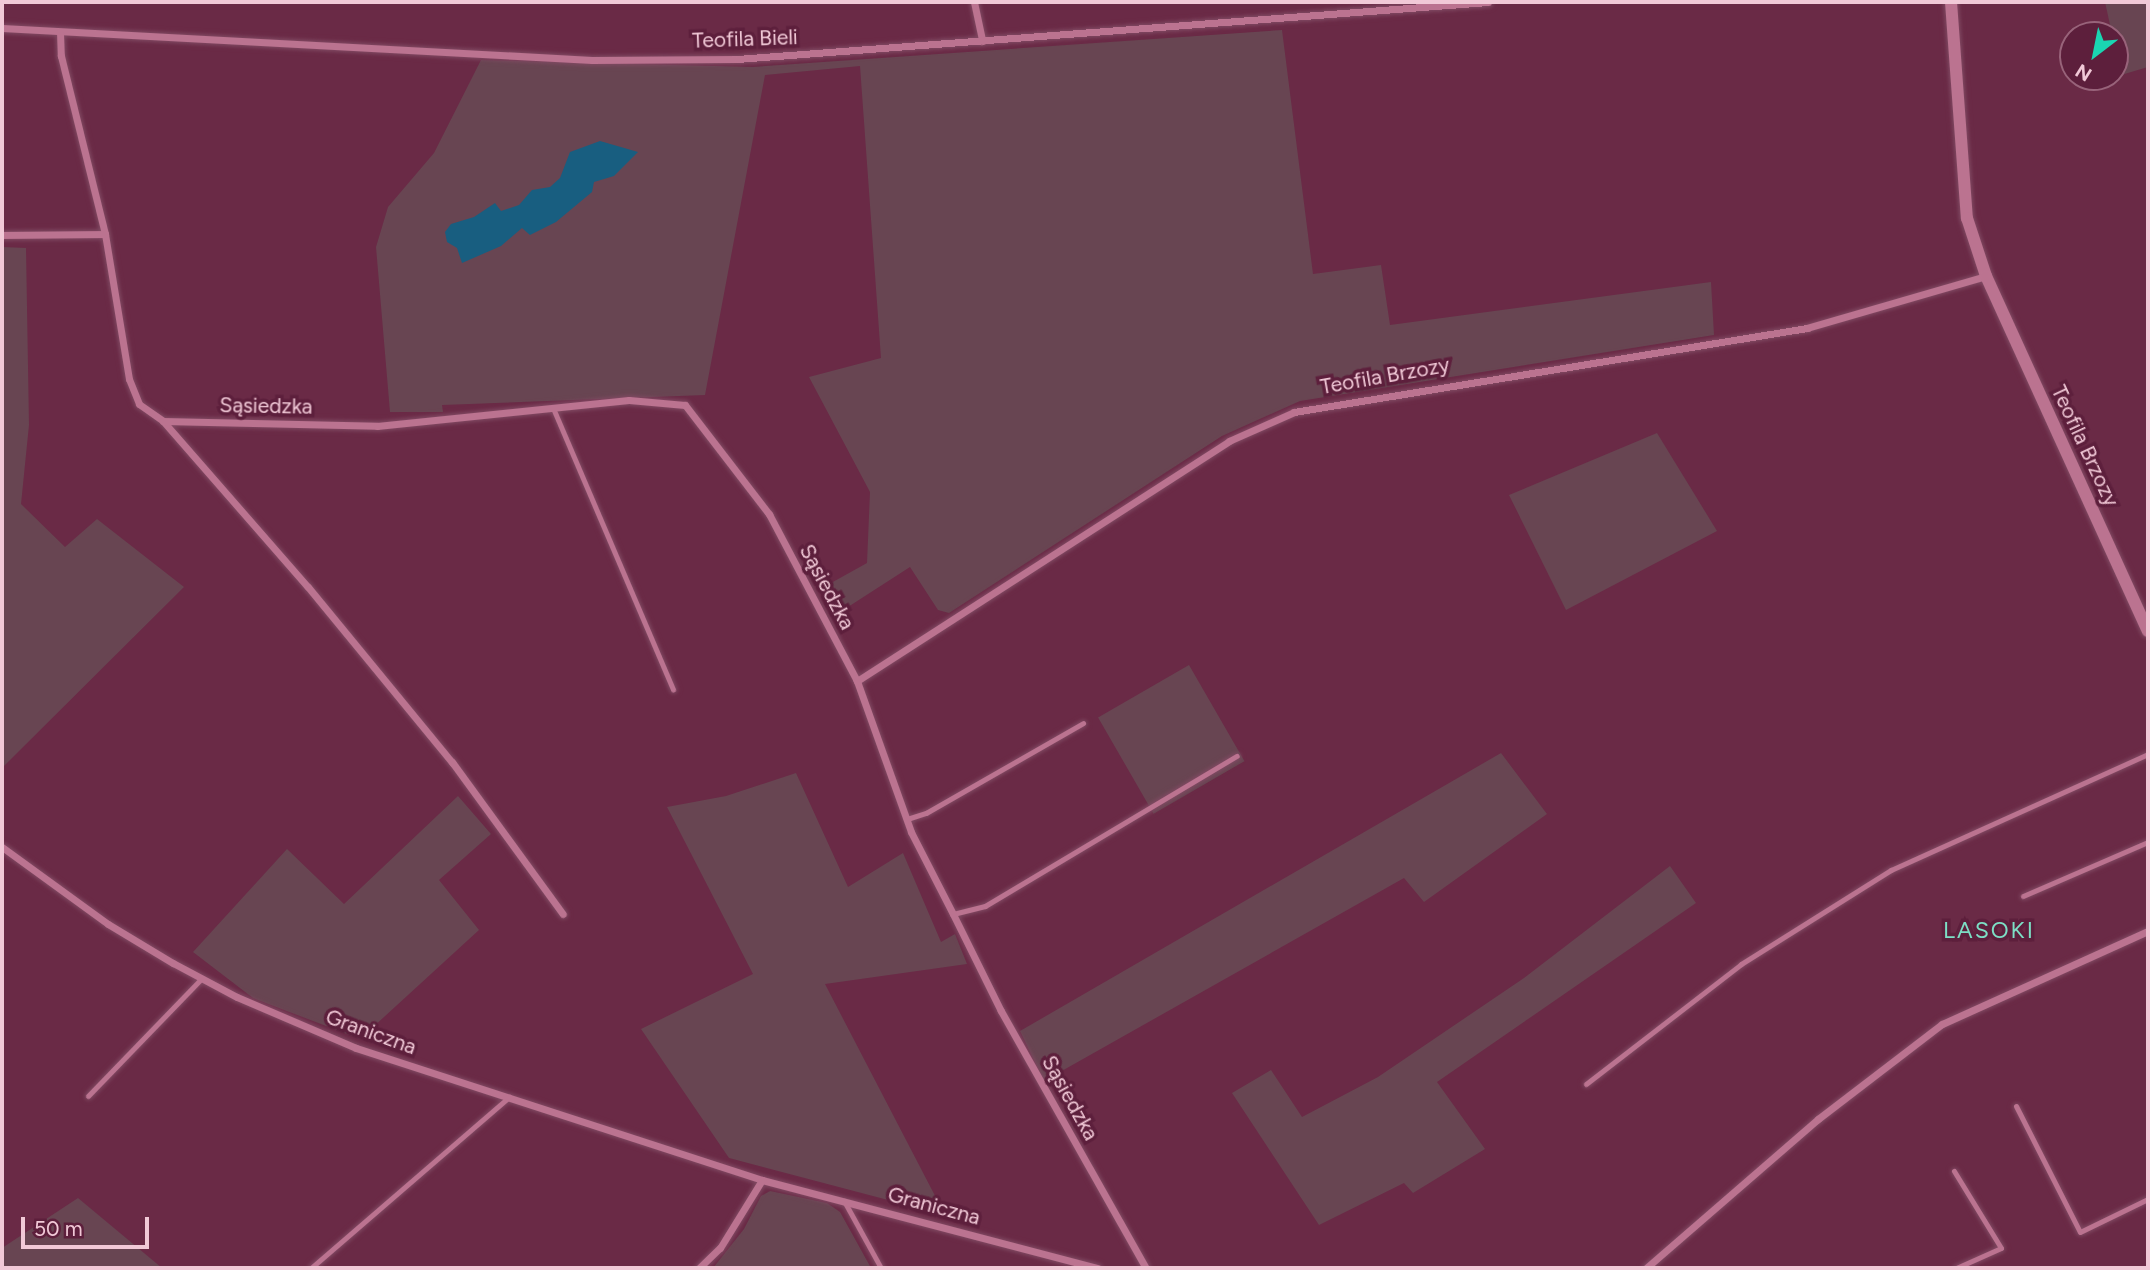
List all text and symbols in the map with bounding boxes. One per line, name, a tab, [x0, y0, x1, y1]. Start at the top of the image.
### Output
north arrow	[2059, 21, 2129, 91]
street label: Teofila Bieli	[692, 25, 798, 53]
text: N	[2071, 59, 2096, 86]
street label: Teofila Brzozy	[1318, 352, 1452, 400]
street label: Teofila Brzozy	[2046, 381, 2124, 511]
street label: Sąsiedzka	[219, 393, 313, 419]
street label: Sąsiedzka	[794, 540, 860, 634]
district label: LASOKI	[1944, 916, 2034, 944]
street label: Graniczna	[322, 1004, 420, 1060]
street label: Sąsiedzka	[1036, 1051, 1104, 1145]
street label: Graniczna	[885, 1182, 983, 1230]
scale bar	[24, 1204, 152, 1248]
text: 50 m	[34, 1216, 83, 1241]

